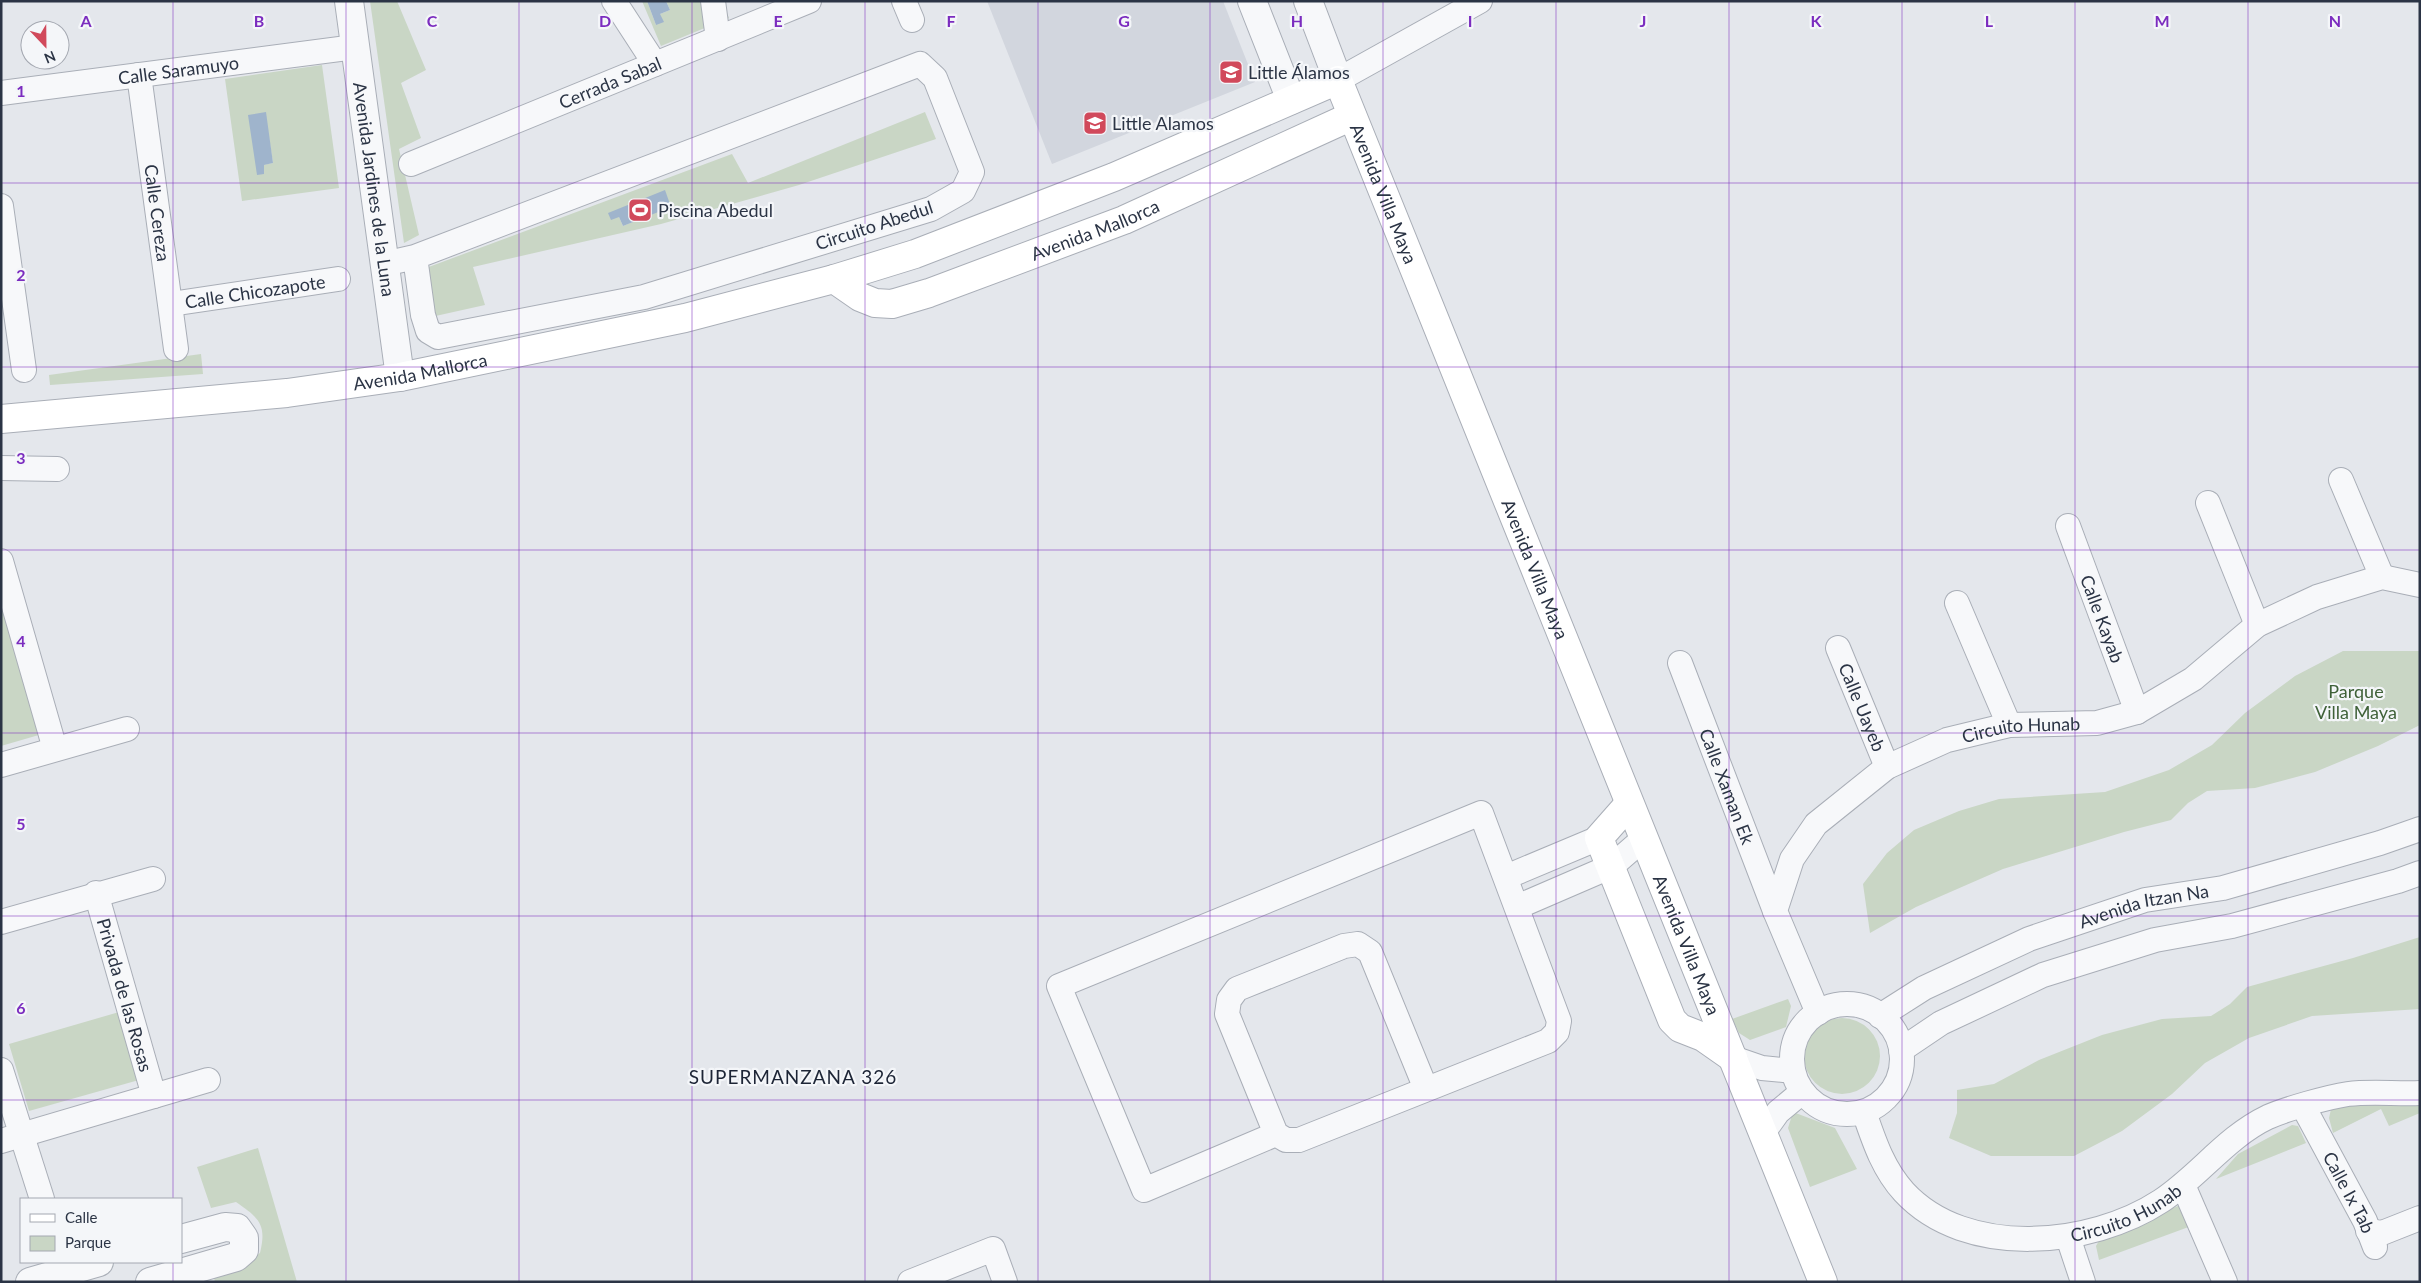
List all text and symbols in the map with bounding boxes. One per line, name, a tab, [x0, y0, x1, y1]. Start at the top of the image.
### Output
text: A	[79, 11, 92, 30]
text: B	[254, 11, 264, 30]
text: C	[427, 11, 438, 30]
text: D	[599, 11, 611, 30]
text: E	[773, 11, 783, 30]
text: F	[946, 11, 956, 30]
text: G	[1118, 11, 1130, 30]
text: H	[1291, 11, 1303, 30]
text: I	[1468, 11, 1472, 30]
text: J	[1640, 11, 1646, 30]
text: K	[1811, 11, 1823, 30]
text: L	[1985, 11, 1994, 30]
text: M	[2154, 11, 2170, 30]
text: N	[2329, 11, 2341, 30]
north arrow	[20, 20, 70, 70]
text: N	[42, 48, 58, 67]
street label: Calle Saramuyo	[117, 51, 240, 89]
street label: Cerrada Sabal	[555, 52, 664, 113]
school or university icon: Little Álamos	[1218, 59, 1244, 85]
place label: Little Álamos	[1248, 61, 1350, 83]
text: 1	[16, 81, 26, 100]
street label: Avenida Jardines de la Luna	[349, 81, 400, 298]
school or university icon: Little Alamos	[1082, 110, 1108, 136]
place label: Little Alamos	[1112, 112, 1214, 134]
street label: Avenida Villa Maya	[1346, 120, 1422, 267]
street label: Calle Cereza	[140, 163, 175, 263]
street label: Avenida Mallorca	[1028, 194, 1163, 265]
street label: Circuito Abedul	[812, 196, 936, 254]
sports icon: Piscina Abedul	[627, 197, 653, 223]
place label: Piscina Abedul	[658, 199, 773, 221]
text: 2	[16, 265, 26, 284]
street label: Calle Chicozapote	[183, 270, 327, 313]
street label: Avenida Mallorca	[352, 348, 489, 395]
text: 3	[16, 448, 26, 467]
street label: Avenida Villa Maya	[1497, 496, 1573, 642]
street label: Calle Kayab	[2076, 572, 2129, 666]
text: 4	[16, 631, 26, 650]
street label: Calle Uayeb	[1834, 660, 1890, 755]
park label: Parque Villa Maya	[2315, 680, 2397, 723]
street label: Circuito Hunab	[1960, 712, 2081, 747]
street label: Calle Xaman Ek	[1695, 725, 1760, 848]
text: 5	[16, 814, 26, 833]
street label: Avenida Villa Maya	[1649, 871, 1725, 1018]
street label: Avenida Itzan Na	[2076, 879, 2210, 932]
street label: Privada de las Rosas	[93, 916, 158, 1074]
text: 6	[16, 998, 26, 1017]
district label: SUPERMANZANA 326	[689, 1065, 897, 1088]
street label: Calle Ix Tab	[2319, 1148, 2380, 1236]
street label: Circuito Hunab	[2069, 1179, 2186, 1246]
legend	[20, 1198, 182, 1263]
text: Calle	[65, 1208, 98, 1226]
text: Parque	[65, 1233, 111, 1251]

